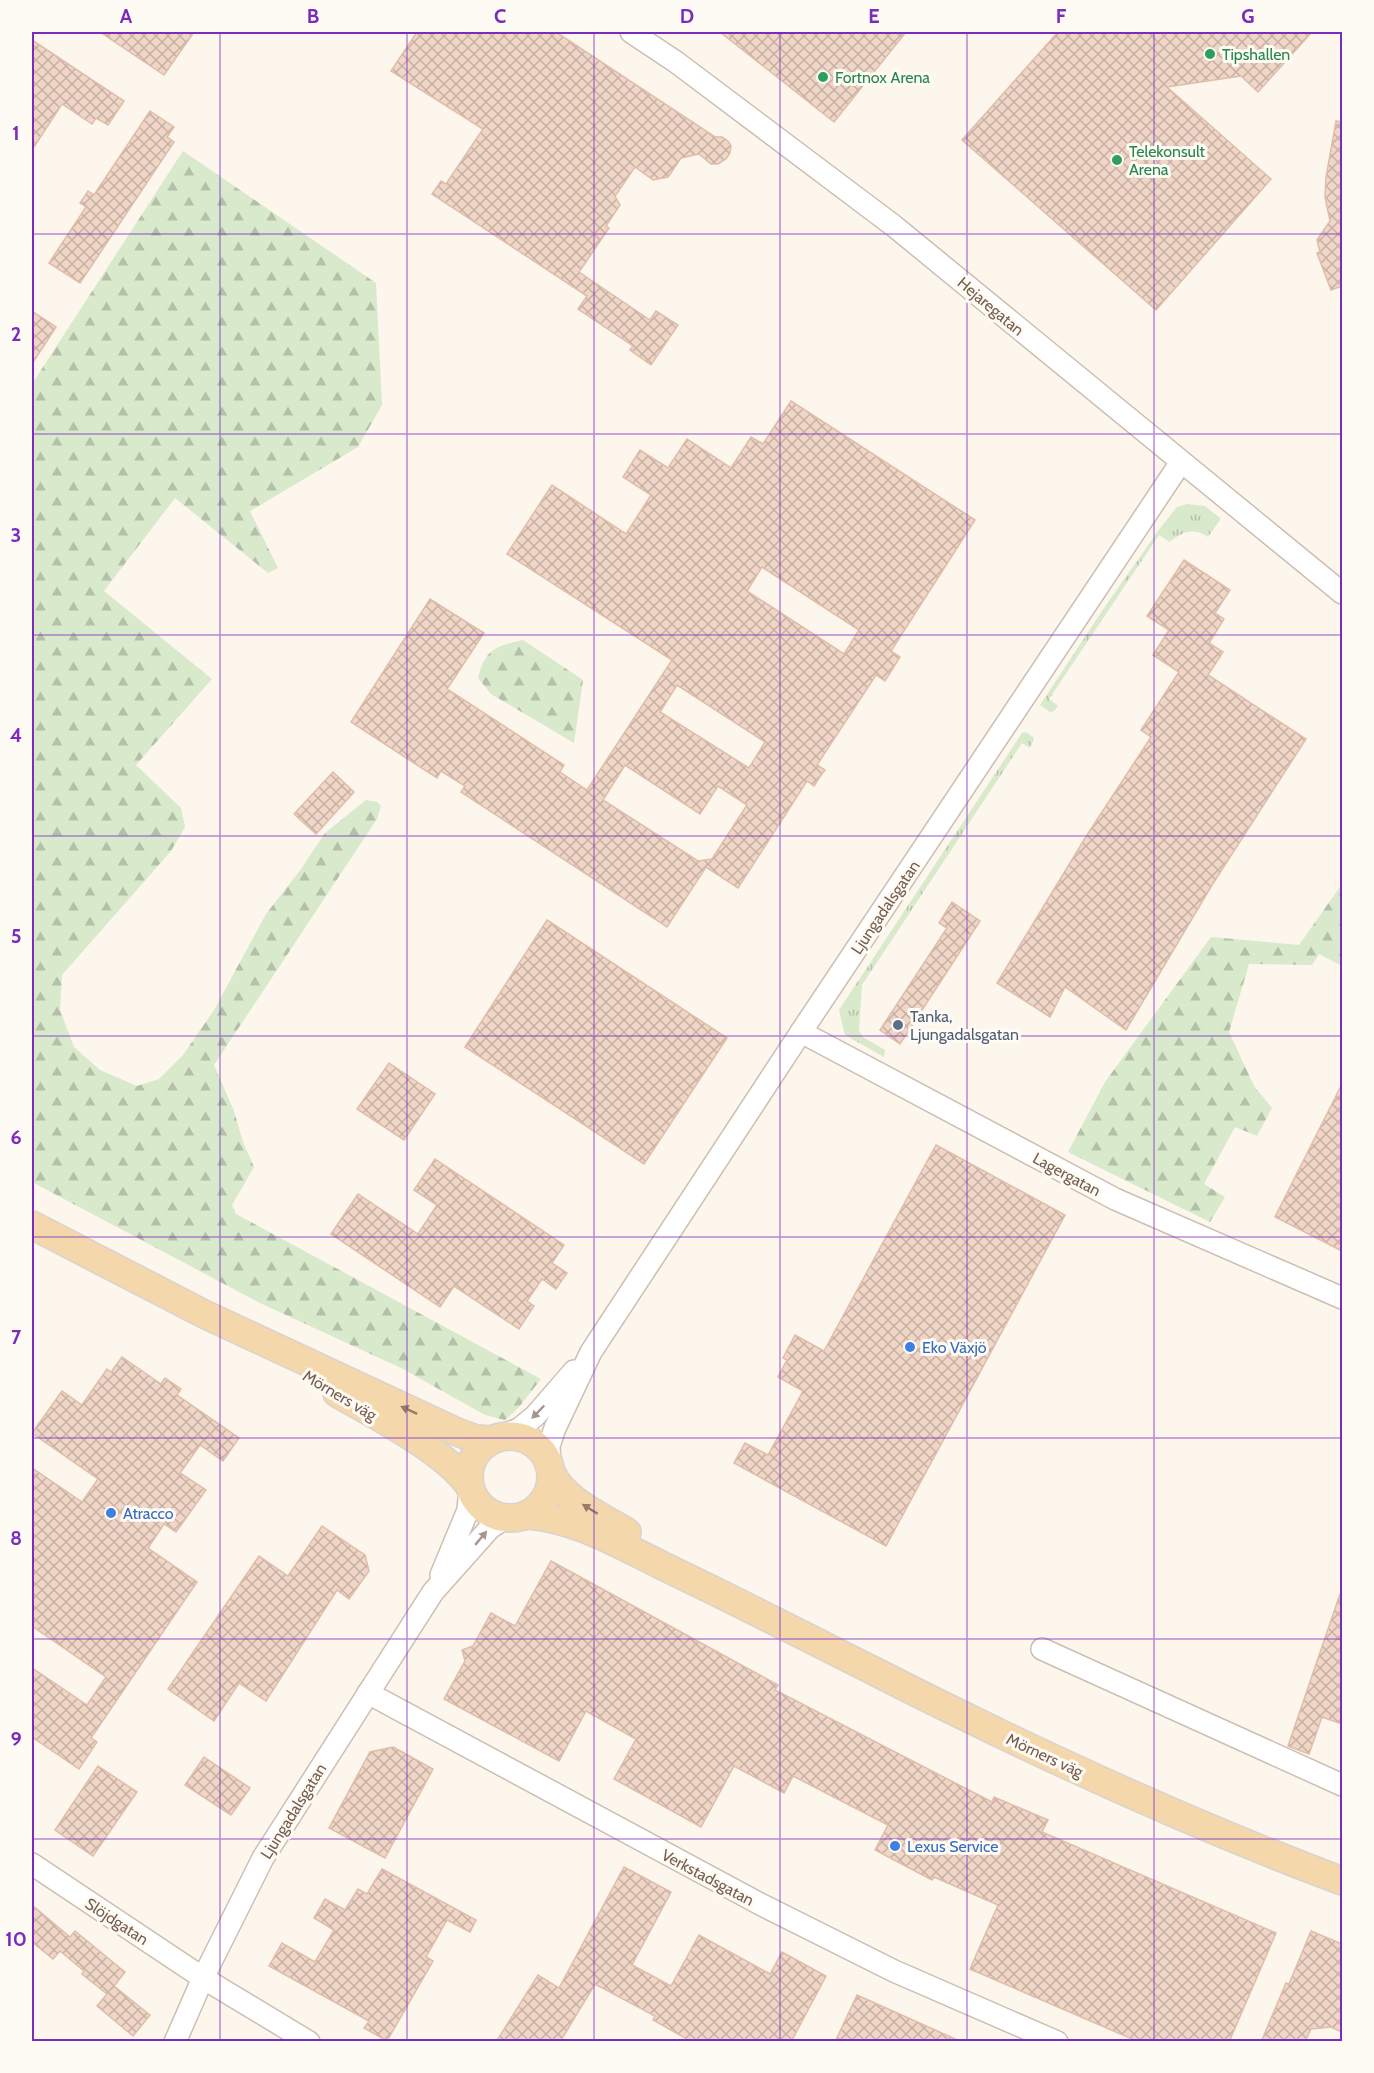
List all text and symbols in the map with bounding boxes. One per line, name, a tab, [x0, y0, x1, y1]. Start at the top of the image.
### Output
text: A	[120, 4, 133, 28]
text: B	[307, 4, 319, 28]
text: C	[494, 4, 506, 28]
text: D	[680, 4, 694, 28]
text: E	[868, 4, 880, 28]
text: F	[1056, 4, 1067, 28]
text: G	[1241, 4, 1255, 28]
place label: Tipshallen	[1222, 45, 1290, 64]
marker: Tipshallen	[1203, 47, 1217, 61]
place label: Fortnox Arena	[835, 68, 930, 87]
marker: Fortnox Arena	[816, 70, 830, 84]
text: 1	[12, 121, 20, 145]
place label: Telekonsult Arena	[1129, 142, 1206, 179]
marker: Telekonsult Arena	[1110, 153, 1124, 167]
street label: Hejaregatan	[954, 273, 1028, 340]
text: 2	[11, 322, 21, 346]
text: 3	[11, 523, 21, 547]
text: 4	[10, 723, 22, 747]
street label: Ljungadalsgatan	[847, 857, 924, 958]
text: 5	[11, 924, 21, 948]
place label: Tanka, Ljungadalsgatan	[910, 1007, 1019, 1044]
marker: Tanka, Ljungadalsgatan	[891, 1018, 905, 1032]
text: 6	[10, 1125, 22, 1149]
street label: Lagergatan	[1029, 1149, 1104, 1200]
text: 7	[11, 1325, 22, 1349]
place label: Eko Växjö	[922, 1338, 987, 1357]
marker: Eko Växjö	[903, 1340, 917, 1354]
street label: Mörners väg	[299, 1366, 381, 1425]
one-way arrow	[531, 1404, 545, 1419]
one-way arrow	[400, 1405, 417, 1414]
place label: Atracco	[123, 1504, 174, 1523]
one-way arrow	[582, 1504, 598, 1515]
marker: Atracco	[104, 1506, 118, 1520]
text: 8	[10, 1526, 22, 1550]
one-way arrow	[475, 1530, 488, 1546]
text: 9	[10, 1727, 22, 1751]
street label: Mörners väg	[1003, 1729, 1087, 1782]
street label: Ljungadalsgatan	[257, 1760, 330, 1862]
place label: Lexus Service	[907, 1837, 998, 1856]
marker: Lexus Service	[888, 1839, 902, 1853]
street label: Verkstadsgatan	[658, 1845, 757, 1910]
street label: Slöjdgatan	[82, 1894, 152, 1949]
text: 10	[5, 1927, 27, 1951]

